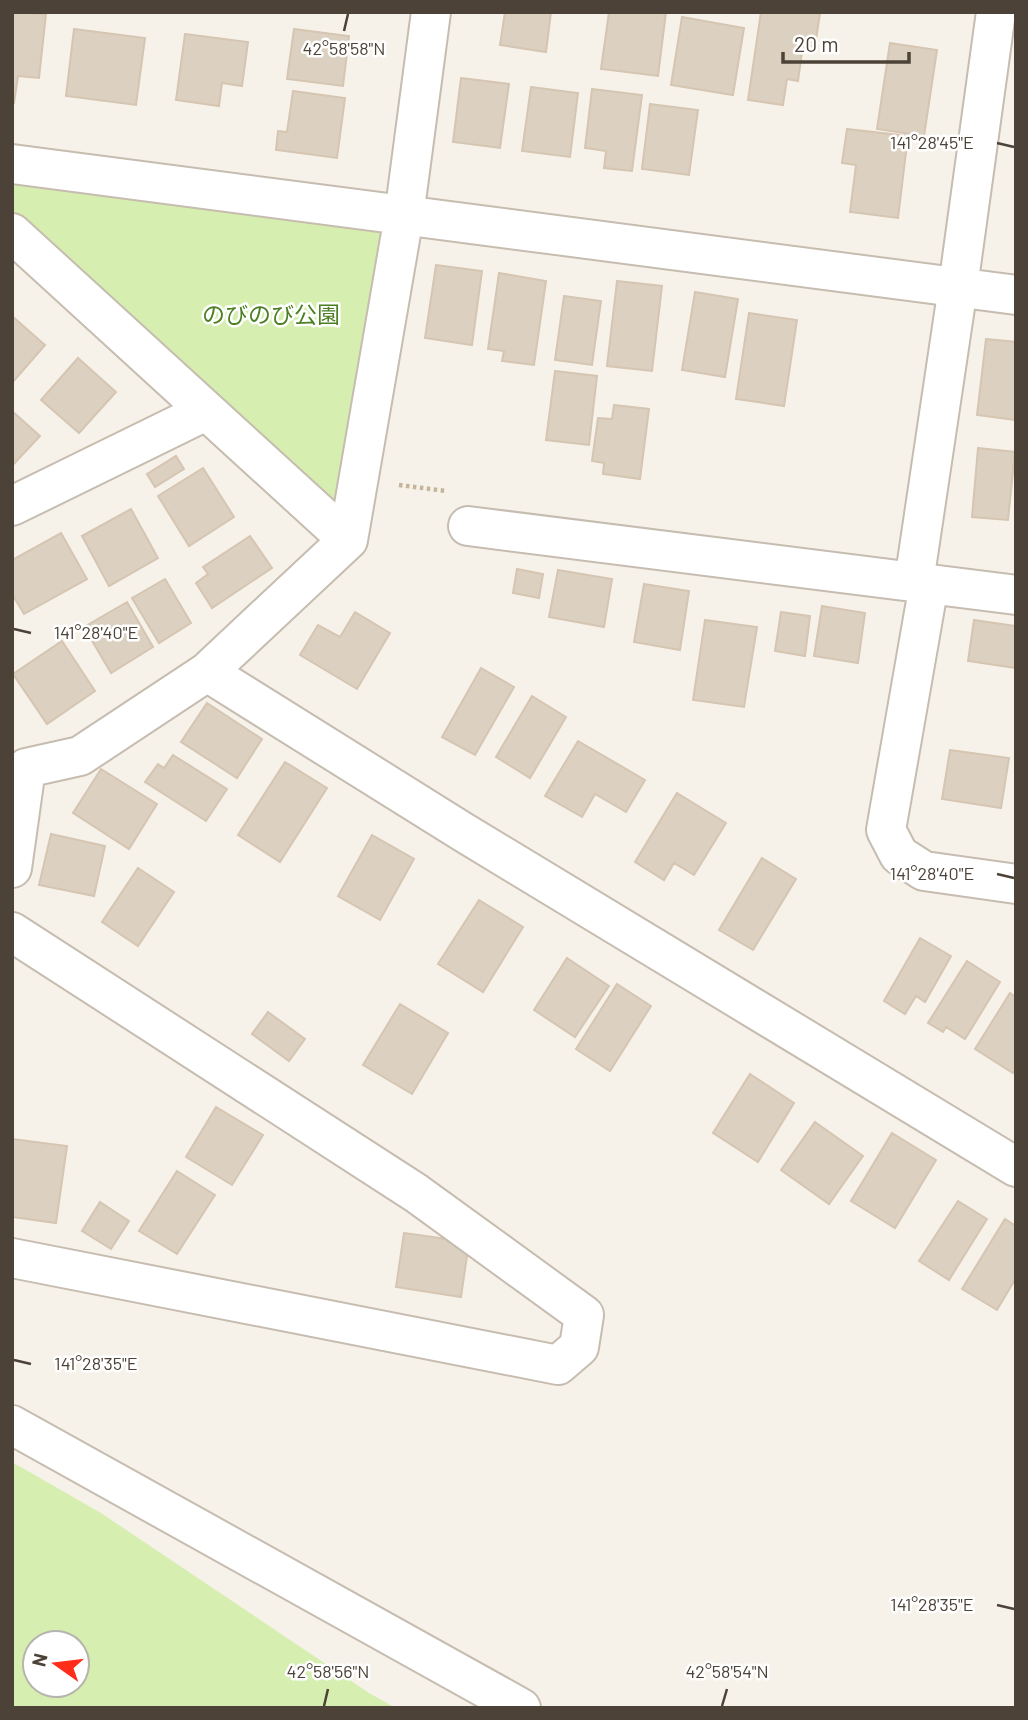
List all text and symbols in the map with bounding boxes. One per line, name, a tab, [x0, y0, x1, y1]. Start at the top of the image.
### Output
scale bar	[783, 21, 909, 65]
text: 20 m	[794, 31, 839, 56]
text: 42°58'58"N	[303, 37, 385, 59]
text: 141°28'45"E	[890, 131, 974, 153]
park label: のびのび公園	[202, 300, 340, 328]
text: 141°28'40"E	[54, 621, 138, 643]
text: 141°28'40"E	[890, 862, 974, 884]
text: 141°28'35"E	[54, 1352, 138, 1374]
text: 141°28'35"E	[890, 1593, 974, 1615]
north arrow	[21, 1629, 91, 1699]
text: N	[26, 1651, 52, 1669]
text: 42°58'56"N	[287, 1660, 369, 1682]
text: 42°58'54"N	[685, 1660, 769, 1682]

